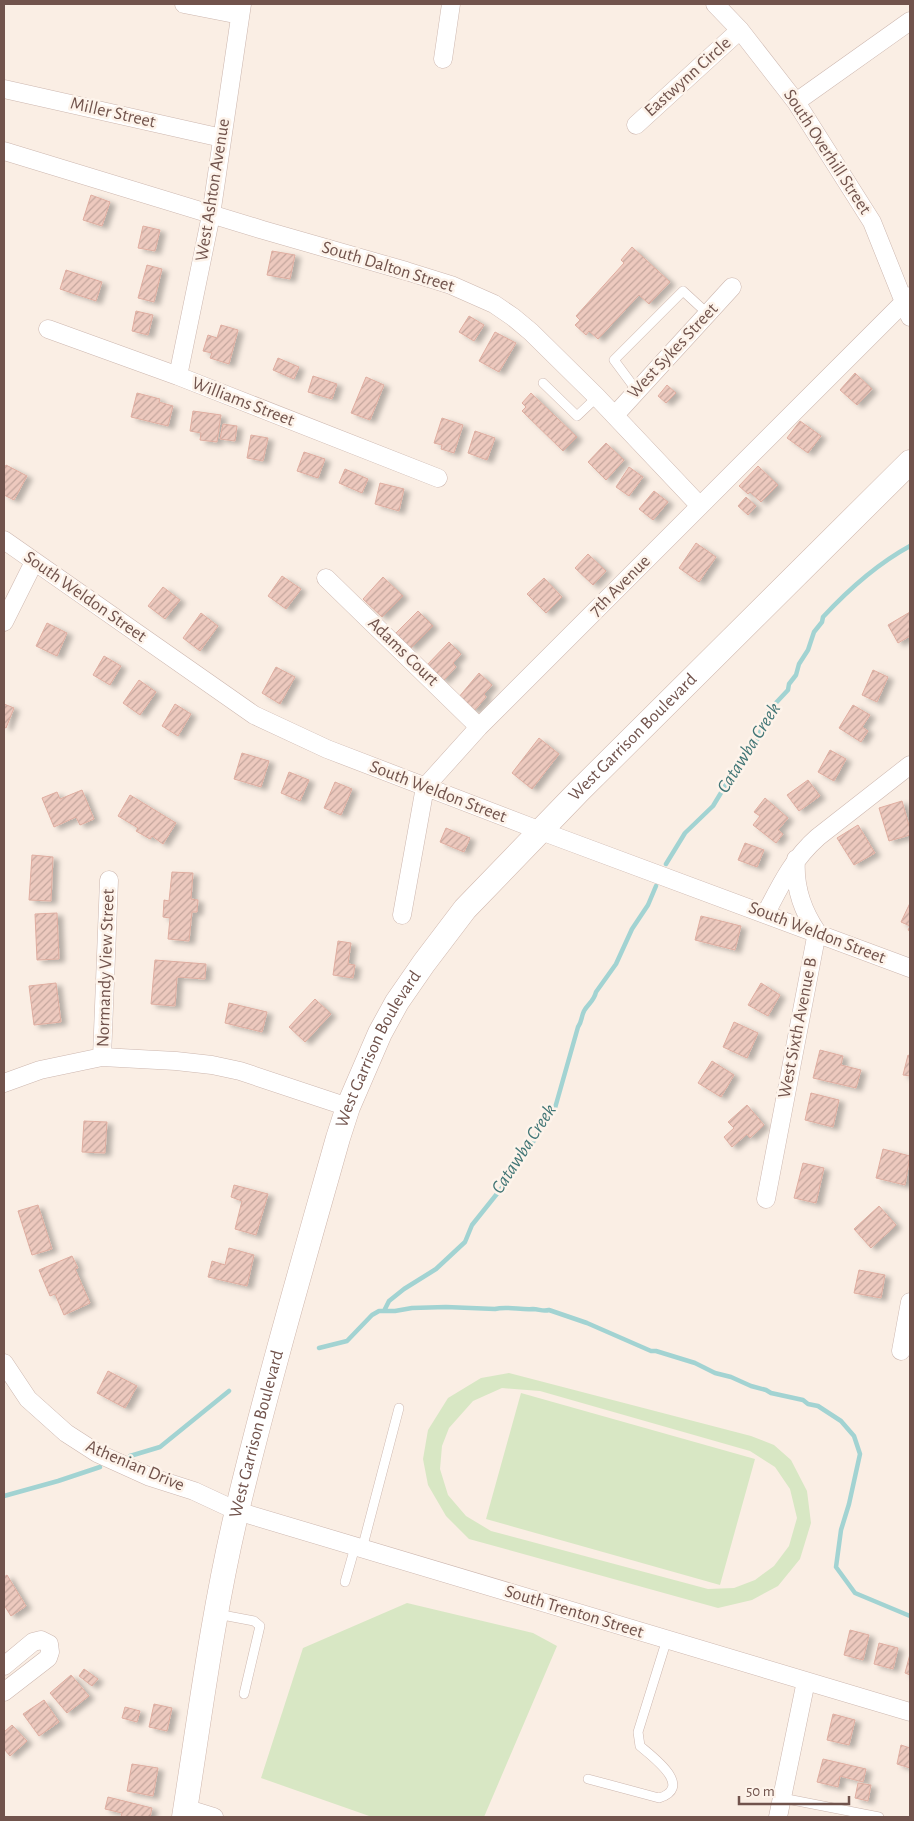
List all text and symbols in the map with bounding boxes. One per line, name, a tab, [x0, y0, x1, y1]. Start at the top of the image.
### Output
street label: Eastwynn Circle	[641, 34, 735, 120]
street label: South Overhill Street	[780, 86, 874, 218]
street label: Miller Street	[69, 94, 158, 132]
street label: West Ashton Avenue	[193, 117, 233, 263]
street label: South Dalton Street	[320, 238, 457, 296]
street label: West Sykes Street	[624, 300, 722, 402]
street label: Williams Street	[189, 374, 297, 430]
street label: South Weldon Street	[21, 548, 150, 646]
street label: 7th Avenue	[586, 552, 654, 620]
street label: Adams Court	[364, 614, 442, 690]
street label: West Garrison Boulevard	[565, 670, 700, 805]
water label: Catawba Creek	[714, 699, 784, 796]
street label: South Weldon Street	[367, 758, 509, 826]
street label: Normandy View Street	[94, 888, 118, 1048]
street label: South Weldon Street	[746, 899, 888, 967]
street label: West Sixth Avenue B	[776, 956, 820, 1100]
street label: West Garrison Boulevard	[333, 968, 425, 1130]
water label: Catawba Creek	[488, 1101, 560, 1197]
street label: West Garrison Boulevard	[227, 1348, 287, 1520]
street label: Athenian Drive	[83, 1437, 187, 1495]
street label: South Trenton Street	[502, 1582, 646, 1642]
scale bar	[739, 1774, 849, 1806]
text: 50 m	[746, 1784, 775, 1799]

